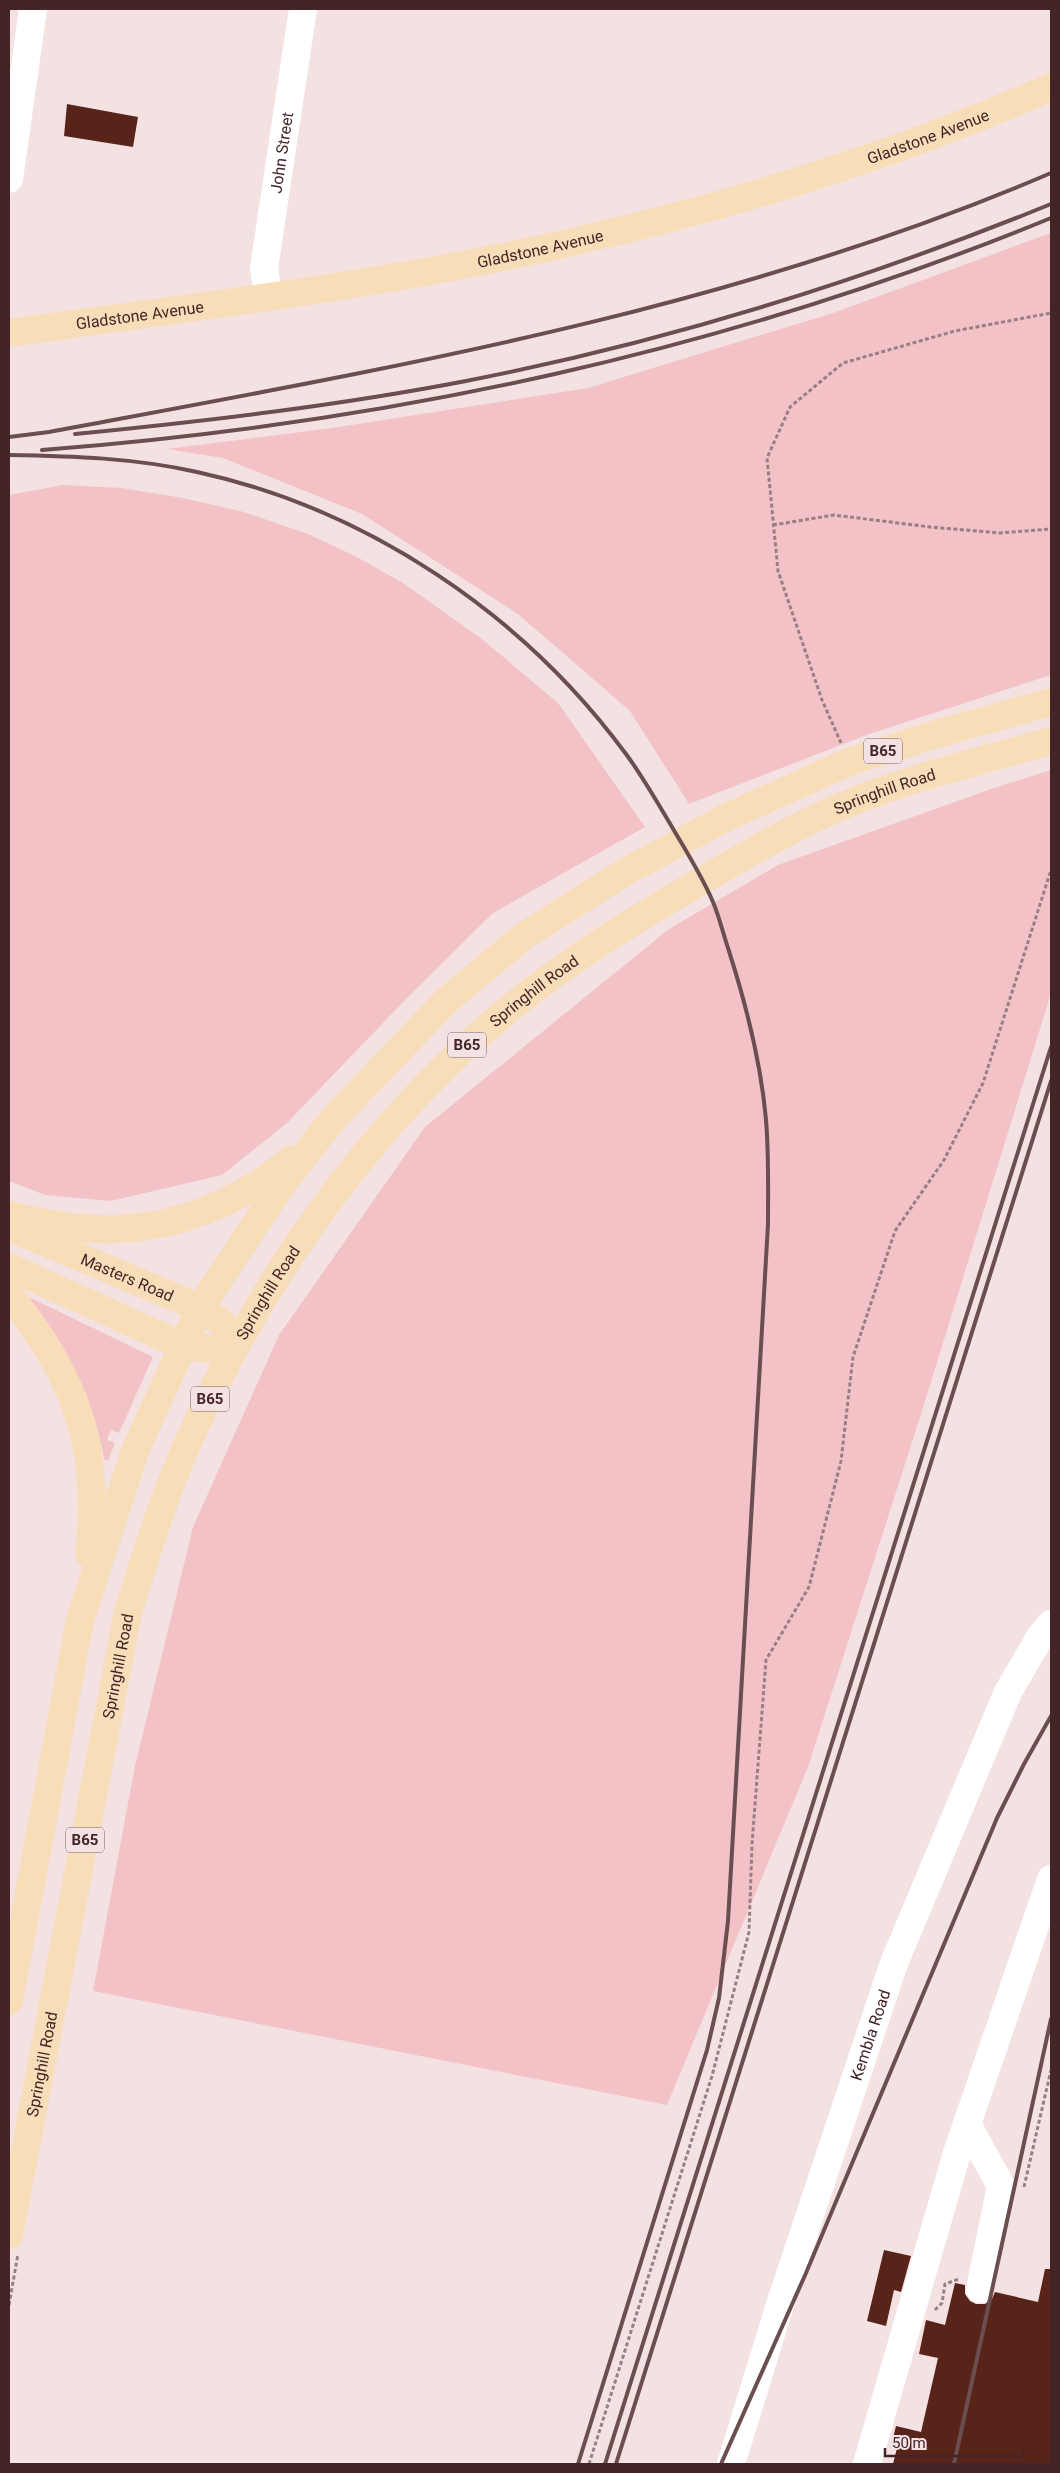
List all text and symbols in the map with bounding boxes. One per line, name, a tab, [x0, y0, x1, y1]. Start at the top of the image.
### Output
street label: Gladstone Avenue	[864, 105, 992, 168]
street label: John Street	[266, 111, 297, 194]
street label: Gladstone Avenue	[475, 226, 605, 271]
street label: Gladstone Avenue	[75, 297, 205, 333]
road number: B65	[864, 738, 902, 764]
street label: Springhill Road	[831, 764, 938, 818]
street label: Springhill Road	[486, 951, 582, 1031]
road number: B65	[448, 1032, 486, 1058]
street label: Springhill Road	[232, 1242, 304, 1343]
street label: Masters Road	[78, 1249, 177, 1305]
road number: B65	[191, 1386, 229, 1412]
street label: Springhill Road	[98, 1612, 137, 1721]
road number: B65	[66, 1828, 104, 1852]
street label: Kembla Road	[846, 1987, 894, 2083]
street label: Springhill Road	[22, 2010, 61, 2118]
scale bar	[885, 2426, 1022, 2458]
text: 50 m	[892, 2434, 926, 2452]

